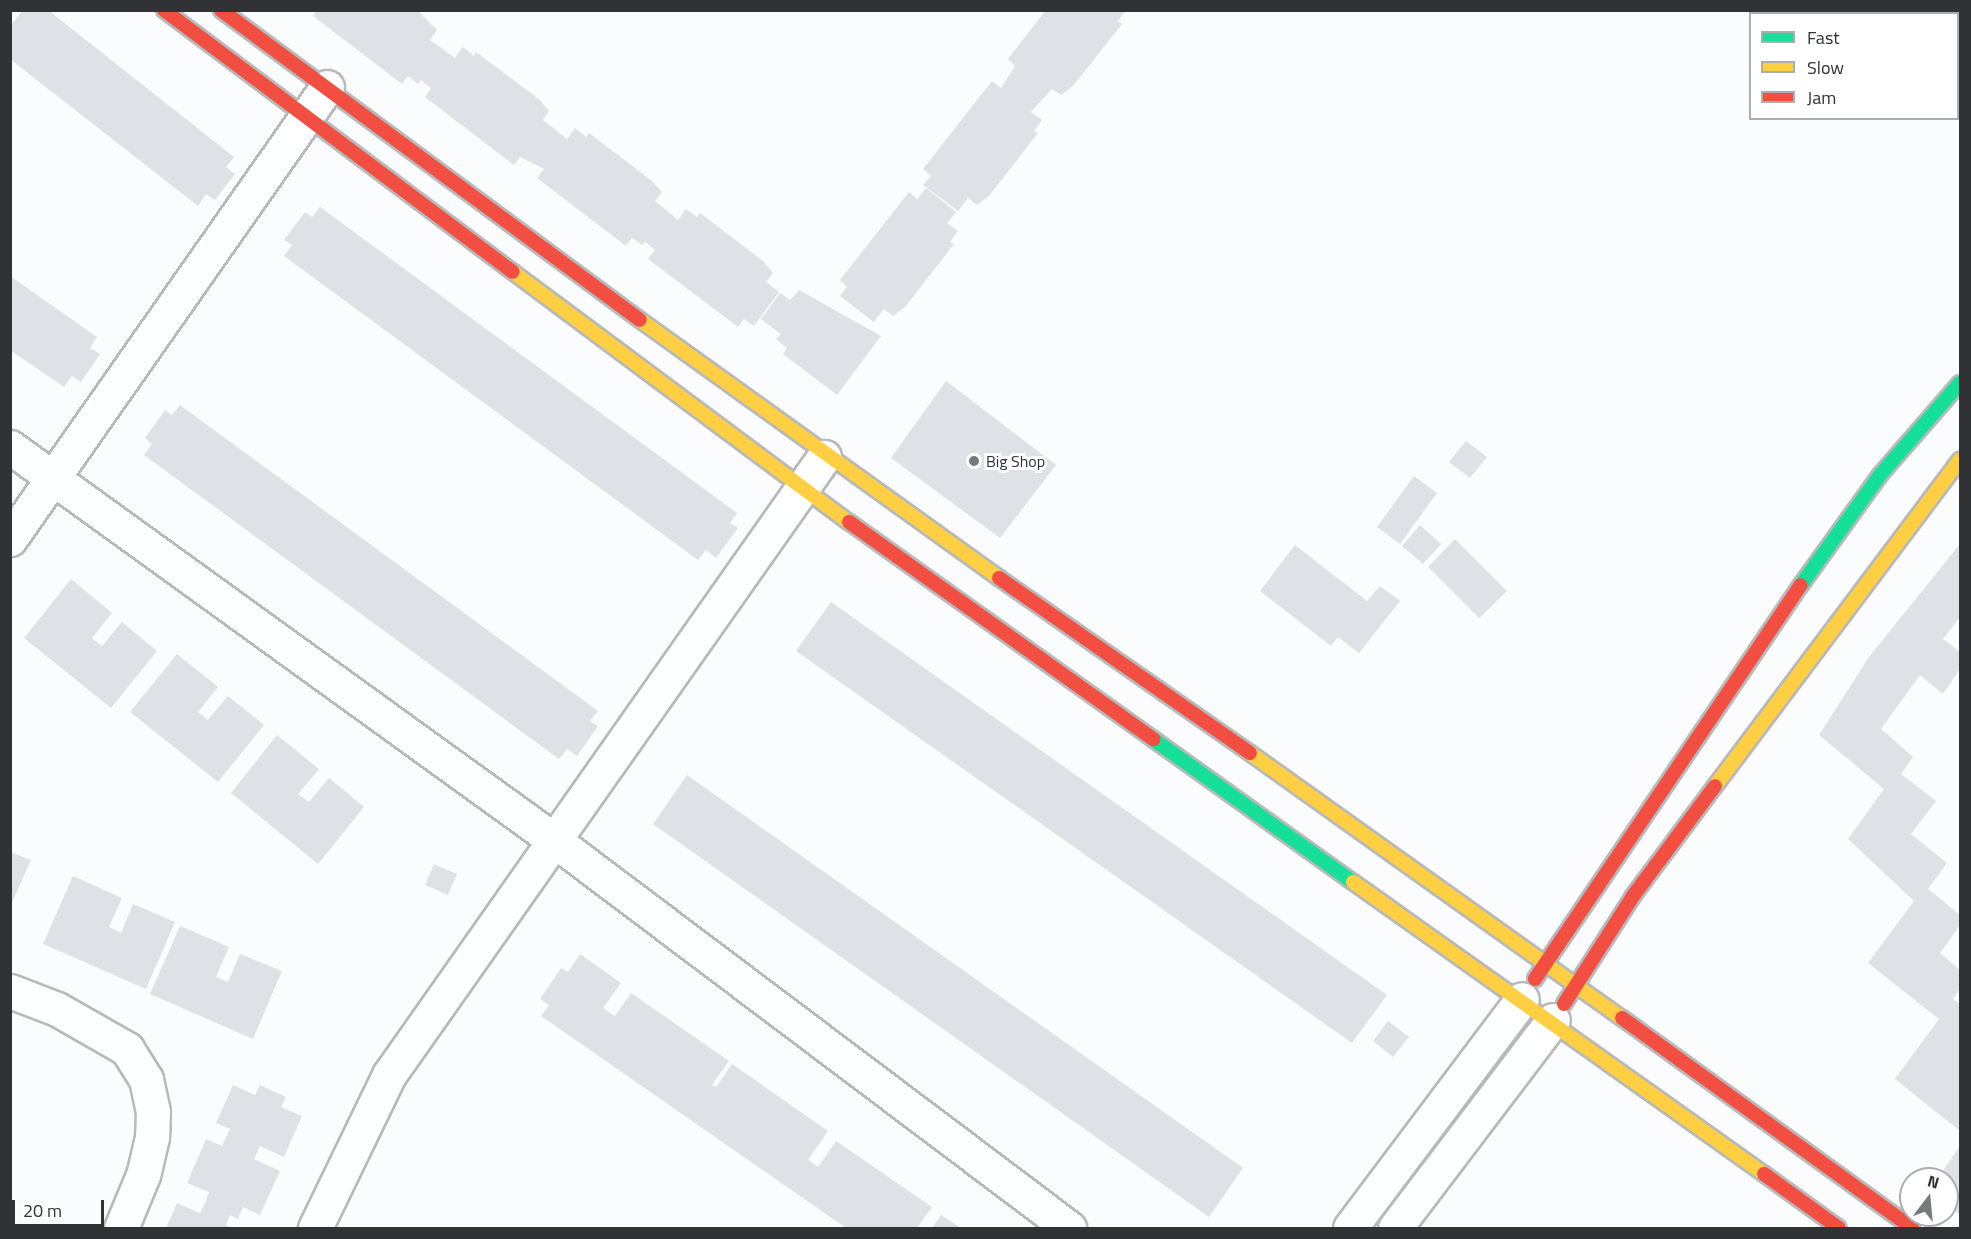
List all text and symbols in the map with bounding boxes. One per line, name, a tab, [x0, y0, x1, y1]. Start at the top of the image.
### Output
legend	[1749, 12, 1959, 120]
text: Fast	[1807, 24, 1840, 51]
text: Slow	[1807, 54, 1844, 81]
text: Jam	[1807, 84, 1836, 111]
place label: Big Shop	[986, 451, 1045, 471]
marker: Big Shop	[967, 454, 981, 468]
north arrow	[1899, 1167, 1959, 1227]
text: N	[1925, 1169, 1942, 1195]
scale bar	[15, 1188, 106, 1226]
text: 20 m	[23, 1197, 62, 1224]

